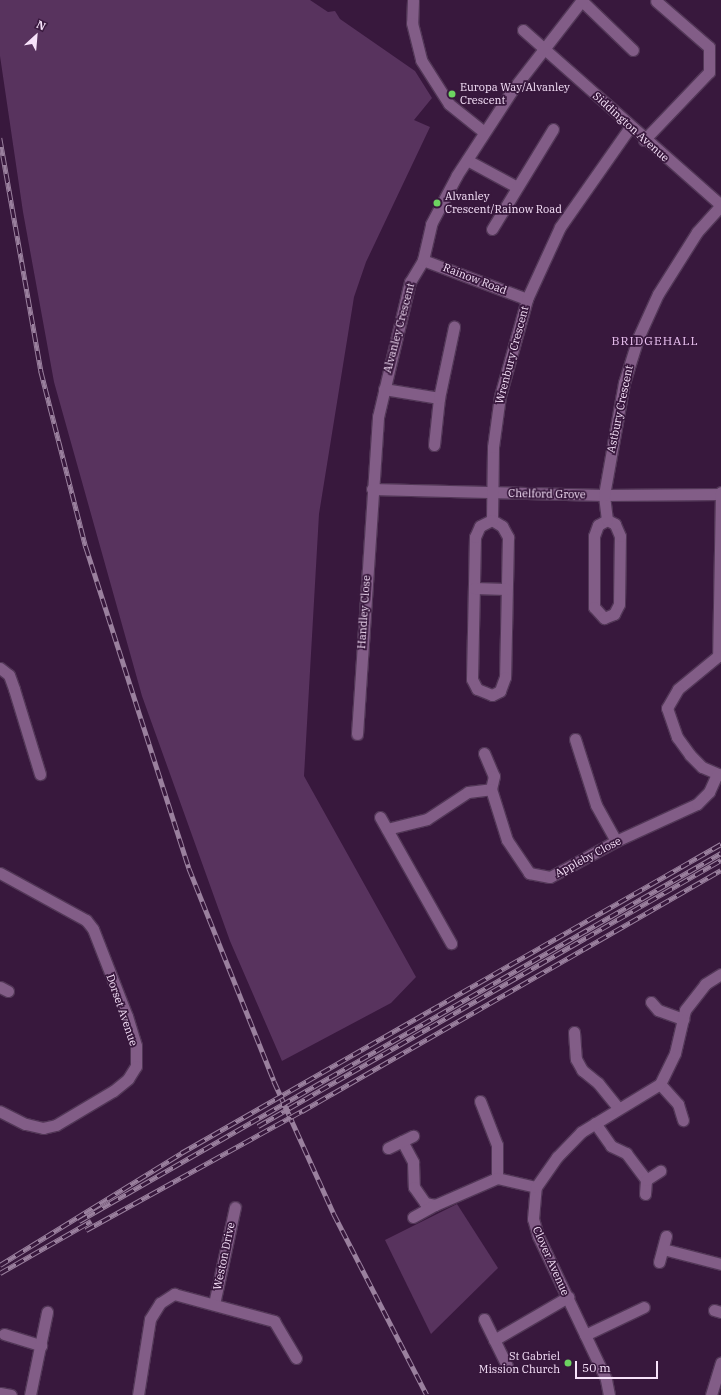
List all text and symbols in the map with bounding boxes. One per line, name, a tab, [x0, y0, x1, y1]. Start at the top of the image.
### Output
north arrow	[16, 16, 56, 56]
text: N	[34, 17, 48, 33]
place label: Europa Way/Alvanley Crescent	[460, 81, 570, 107]
marker: Europa Way/Alvanley Crescent	[447, 89, 457, 99]
street label: Siddington Avenue	[590, 89, 672, 165]
place label: Alvanley Crescent/Rainow Road	[445, 190, 562, 216]
marker: Alvanley Crescent/Rainow Road	[432, 198, 442, 208]
street label: Rainow Road	[441, 261, 509, 297]
street label: Alvanley Crescent	[381, 282, 417, 374]
street label: Wrenbury Crescent	[493, 305, 531, 405]
district label: BRIDGEHALL	[611, 334, 699, 348]
street label: Astbury Crescent	[604, 364, 636, 454]
street label: Chelford Grove	[508, 487, 586, 501]
street label: Handley Close	[355, 575, 373, 649]
street label: Appleby Close	[553, 834, 623, 880]
street label: Dorset Avenue	[104, 972, 140, 1048]
street label: Weston Drive	[210, 1221, 238, 1291]
street label: Clover Avenue	[530, 1224, 572, 1298]
place label: St Gabriel Mission Church	[479, 1350, 560, 1376]
scale bar	[577, 1353, 660, 1379]
marker: St Gabriel Mission Church	[563, 1358, 573, 1368]
text: 50 m	[582, 1360, 611, 1375]

